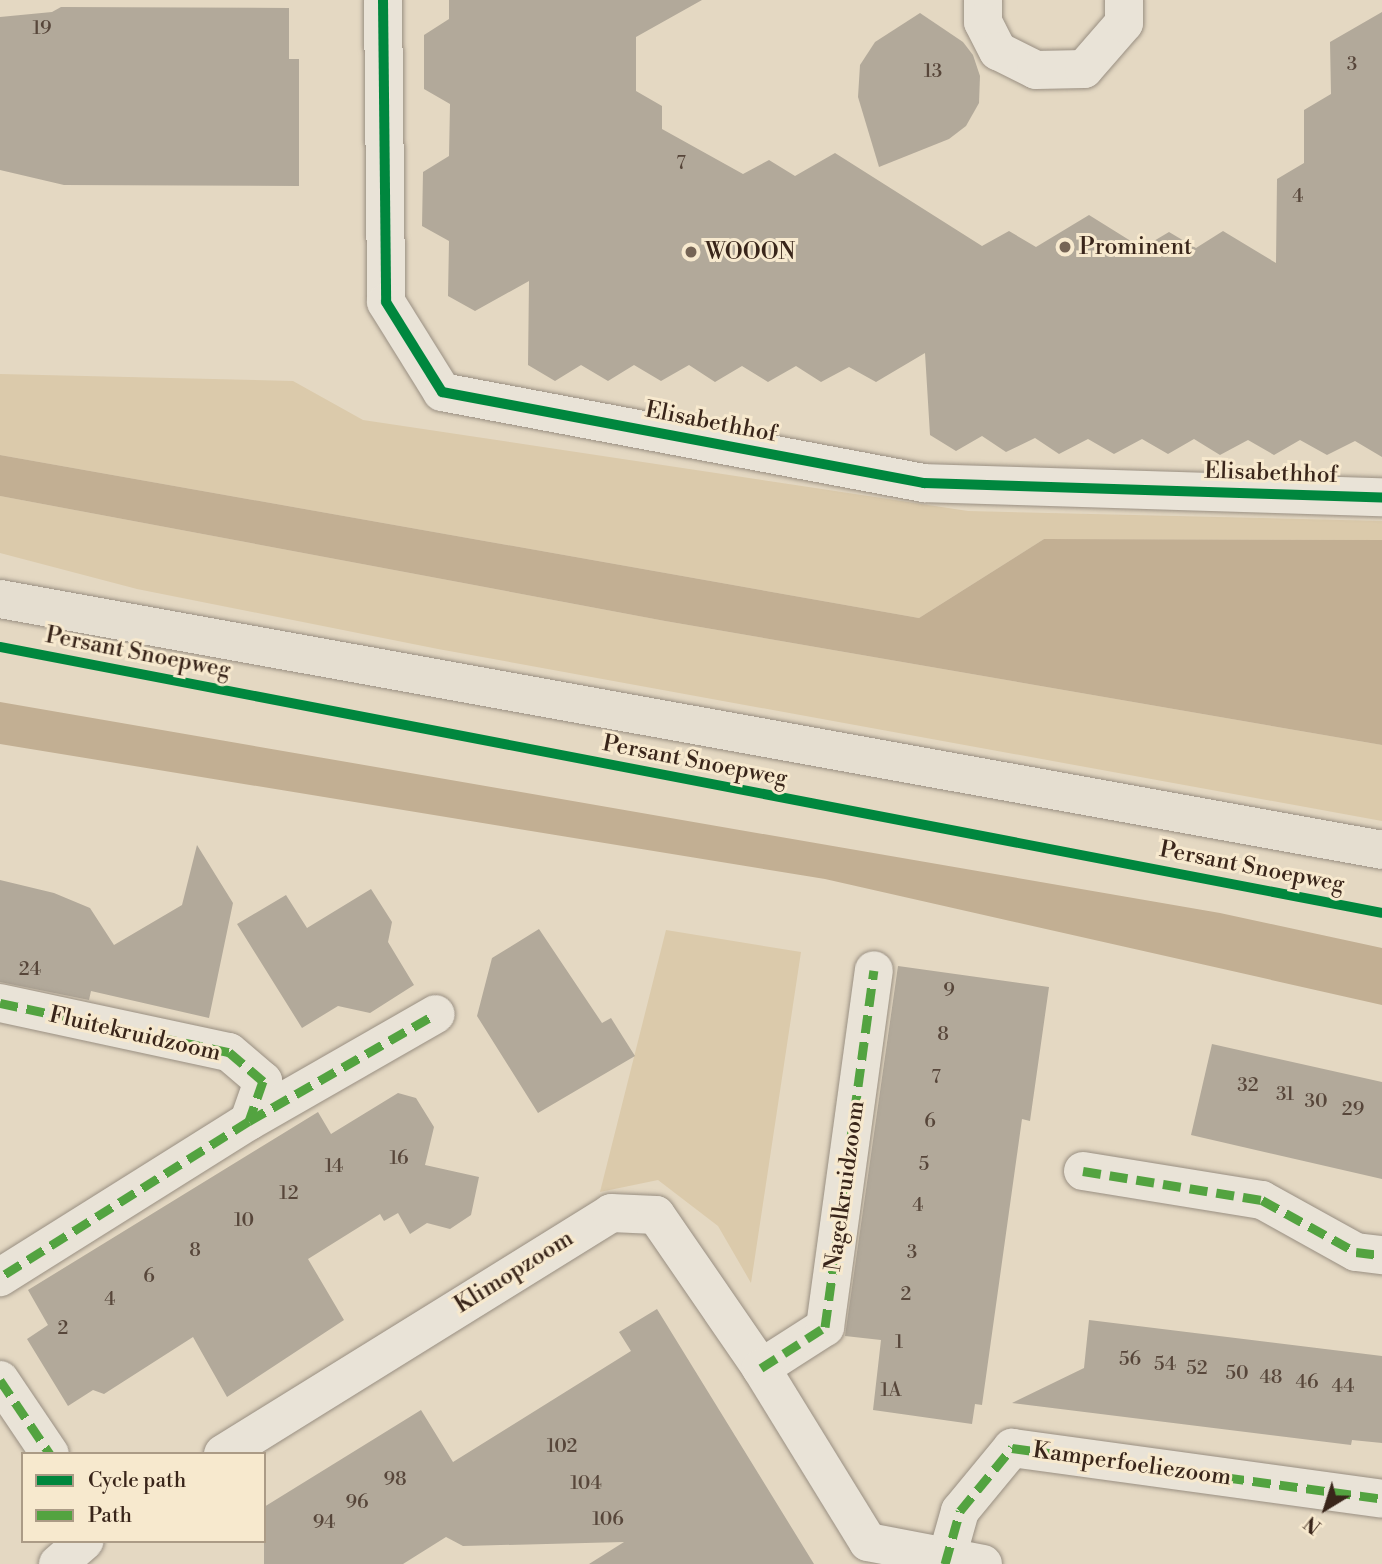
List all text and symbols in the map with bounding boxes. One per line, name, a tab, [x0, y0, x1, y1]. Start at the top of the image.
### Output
house number: 19	[32, 18, 52, 40]
house number: 3	[1347, 54, 1357, 76]
house number: 13	[924, 61, 942, 83]
house number: 7	[676, 153, 686, 175]
house number: 4	[1292, 186, 1304, 208]
place label: Prominent	[1079, 233, 1192, 261]
place label: WOOON	[705, 238, 795, 266]
marker: Prominent	[1057, 239, 1073, 255]
marker: WOOON	[683, 244, 699, 260]
street label: Elisabethhof	[643, 396, 779, 448]
street label: Elisabethhof	[1204, 457, 1338, 489]
street label: Persant Snoepweg	[43, 622, 233, 684]
street label: Persant Snoepweg	[600, 730, 790, 792]
street label: Persant Snoepweg	[1157, 836, 1347, 898]
house number: 24	[19, 959, 41, 981]
house number: 9	[943, 980, 955, 1002]
street label: Fluitekruidzoom	[46, 1001, 224, 1067]
house number: 8	[937, 1024, 949, 1046]
house number: 7	[931, 1067, 941, 1089]
house number: 32	[1237, 1075, 1259, 1097]
house number: 31	[1276, 1084, 1294, 1106]
house number: 30	[1304, 1091, 1328, 1113]
street label: Nagelkruidzoom	[819, 1099, 871, 1273]
house number: 29	[1342, 1099, 1364, 1121]
house number: 6	[924, 1111, 936, 1133]
house number: 16	[389, 1148, 409, 1170]
house number: 5	[919, 1154, 929, 1176]
house number: 14	[325, 1156, 343, 1178]
house number: 12	[279, 1183, 299, 1205]
house number: 4	[912, 1195, 924, 1217]
house number: 10	[234, 1210, 254, 1232]
street label: Klimopzoom	[450, 1225, 578, 1319]
house number: 8	[189, 1240, 201, 1262]
house number: 3	[907, 1242, 917, 1264]
house number: 6	[143, 1266, 155, 1288]
house number: 2	[901, 1284, 911, 1306]
house number: 4	[104, 1289, 116, 1311]
house number: 2	[58, 1318, 68, 1340]
house number: 1	[895, 1332, 903, 1354]
house number: 56	[1119, 1349, 1141, 1371]
house number: 54	[1154, 1354, 1176, 1376]
house number: 52	[1186, 1358, 1208, 1380]
house number: 50	[1225, 1363, 1249, 1385]
house number: 48	[1260, 1367, 1282, 1389]
house number: 46	[1296, 1372, 1318, 1394]
house number: 44	[1332, 1376, 1354, 1398]
house number: 1A	[880, 1380, 902, 1402]
house number: 102	[547, 1436, 577, 1458]
street label: Kamperfoeliezoom	[1031, 1436, 1233, 1492]
legend	[21, 1452, 266, 1543]
text: Cycle path	[88, 1468, 186, 1494]
house number: 98	[383, 1469, 407, 1491]
house number: 104	[570, 1473, 602, 1495]
north arrow	[1291, 1473, 1361, 1543]
house number: 96	[345, 1492, 369, 1514]
text: Path	[88, 1503, 132, 1529]
house number: 106	[592, 1509, 624, 1531]
text: N	[1300, 1510, 1326, 1539]
house number: 94	[313, 1512, 335, 1534]

